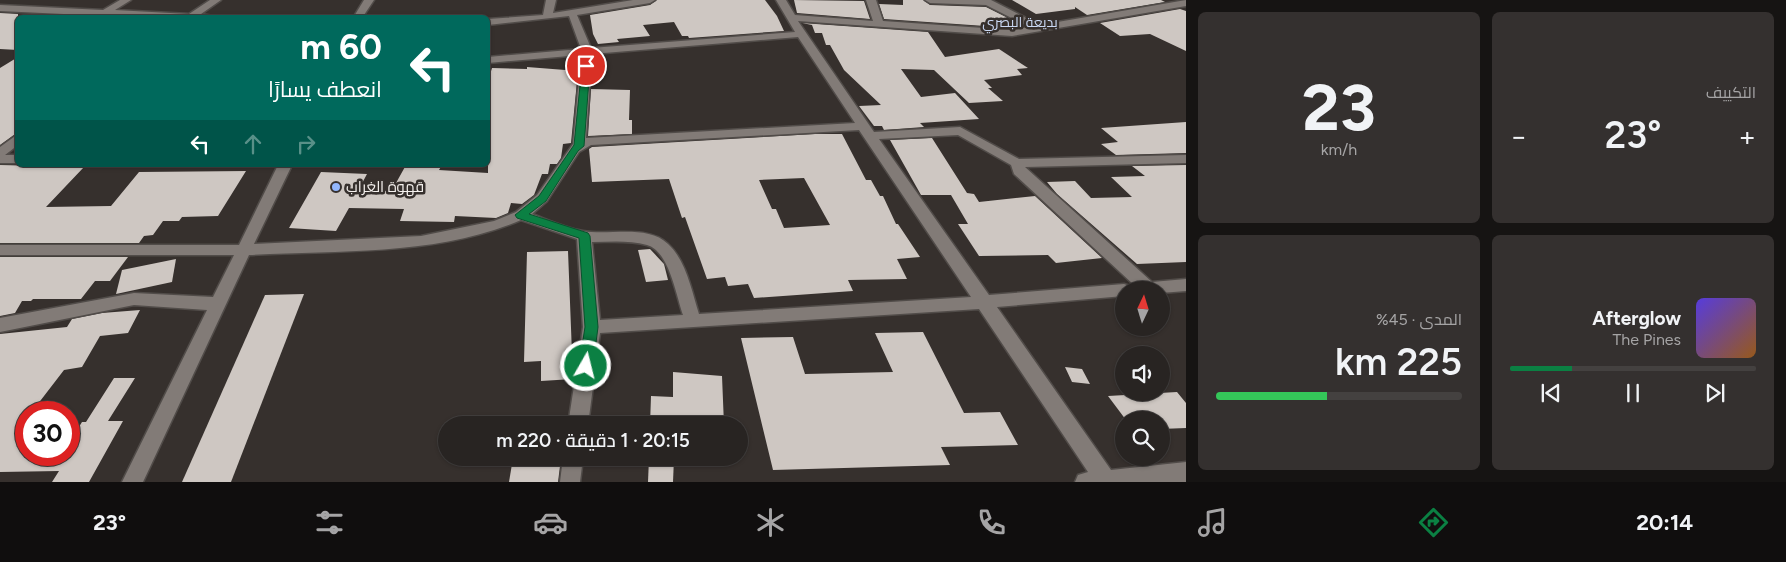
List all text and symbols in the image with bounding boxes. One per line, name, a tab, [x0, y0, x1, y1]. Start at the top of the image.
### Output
district label: بديعة البصري	[982, 14, 1058, 34]
text: 60 m	[300, 26, 382, 68]
icon: left	[400, 35, 465, 100]
pin	[565, 45, 607, 87]
icon: arrive	[572, 52, 600, 80]
text: 23	[1302, 68, 1376, 146]
text: انعطف يسارًا	[268, 76, 382, 103]
text: التكييف	[1706, 83, 1756, 102]
text: 23°	[1605, 112, 1661, 158]
text: −	[1510, 119, 1527, 153]
text: +	[1739, 119, 1756, 153]
icon: left	[186, 130, 214, 158]
icon: ahead	[239, 130, 267, 158]
icon: right	[292, 130, 320, 158]
text: km/h	[1321, 140, 1357, 159]
place label: قهوة الغراب	[346, 178, 424, 197]
marker: قهوة الغراب	[330, 181, 342, 193]
north arrow	[1115, 281, 1170, 336]
map controls	[1115, 281, 1170, 466]
text: Afterglow	[1592, 307, 1681, 330]
text: المدى · 45%	[1376, 310, 1462, 329]
text: The Pines	[1612, 330, 1681, 349]
position arrow	[559, 339, 611, 391]
text: 225 km	[1335, 339, 1462, 385]
button: sound	[1115, 346, 1170, 401]
icon: previous	[1537, 379, 1565, 407]
icon: pause	[1619, 379, 1647, 407]
icon: next	[1701, 379, 1729, 407]
speed limit sign: 30	[15, 401, 80, 466]
button: search	[1115, 411, 1170, 466]
text: 20:15 · 1 دقيقة · 220 m	[496, 429, 690, 452]
icon: filters	[312, 505, 347, 540]
icon: car	[533, 505, 568, 540]
icon: climate	[753, 505, 788, 540]
icon: phone	[974, 505, 1009, 540]
icon: music	[1195, 505, 1230, 540]
icon: directions	[1416, 505, 1451, 540]
text: 23°	[93, 509, 126, 536]
text: 20:14	[1636, 509, 1693, 536]

